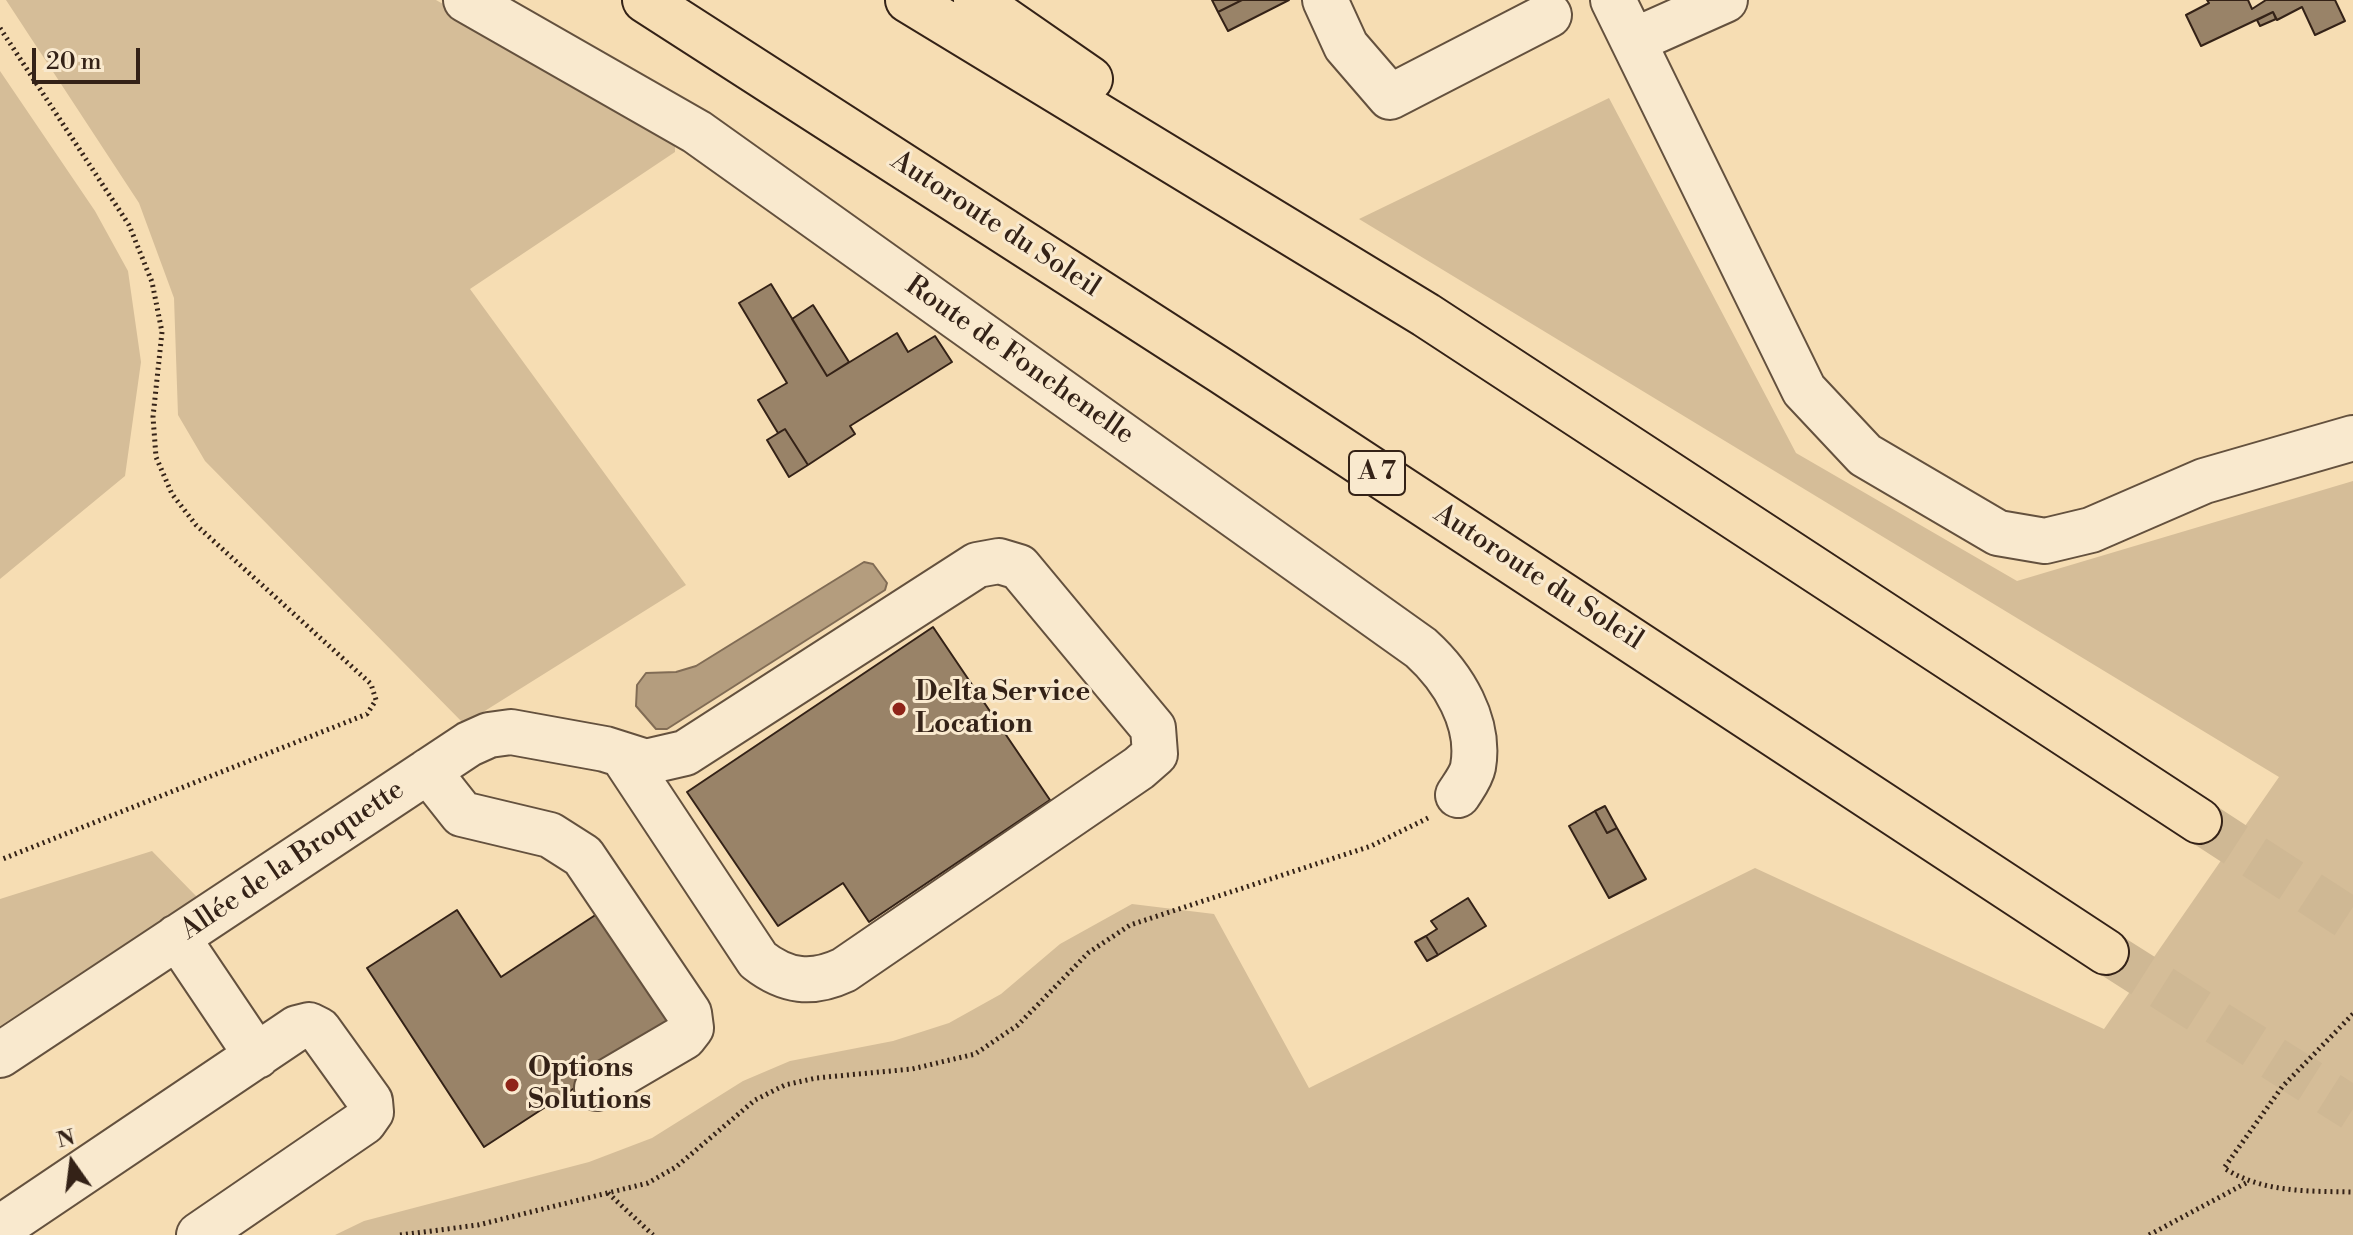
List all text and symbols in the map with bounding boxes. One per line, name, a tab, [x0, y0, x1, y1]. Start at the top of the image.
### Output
scale bar	[36, 32, 144, 82]
text: 20 m	[46, 47, 102, 77]
street label: Autoroute du Soleil	[884, 145, 1106, 305]
street label: Route de Fonchenelle	[898, 269, 1140, 453]
road number: A 7	[1349, 451, 1405, 495]
street label: Autoroute du Soleil	[1427, 498, 1649, 658]
place label: Delta Service Location	[915, 676, 1090, 742]
marker: Delta Service Location	[890, 700, 908, 718]
street label: Allée de la Broquette	[175, 774, 411, 948]
place label: Options Solutions	[528, 1052, 651, 1118]
marker: Options Solutions	[503, 1076, 521, 1094]
north arrow	[32, 1123, 112, 1203]
text: N	[54, 1124, 78, 1154]

